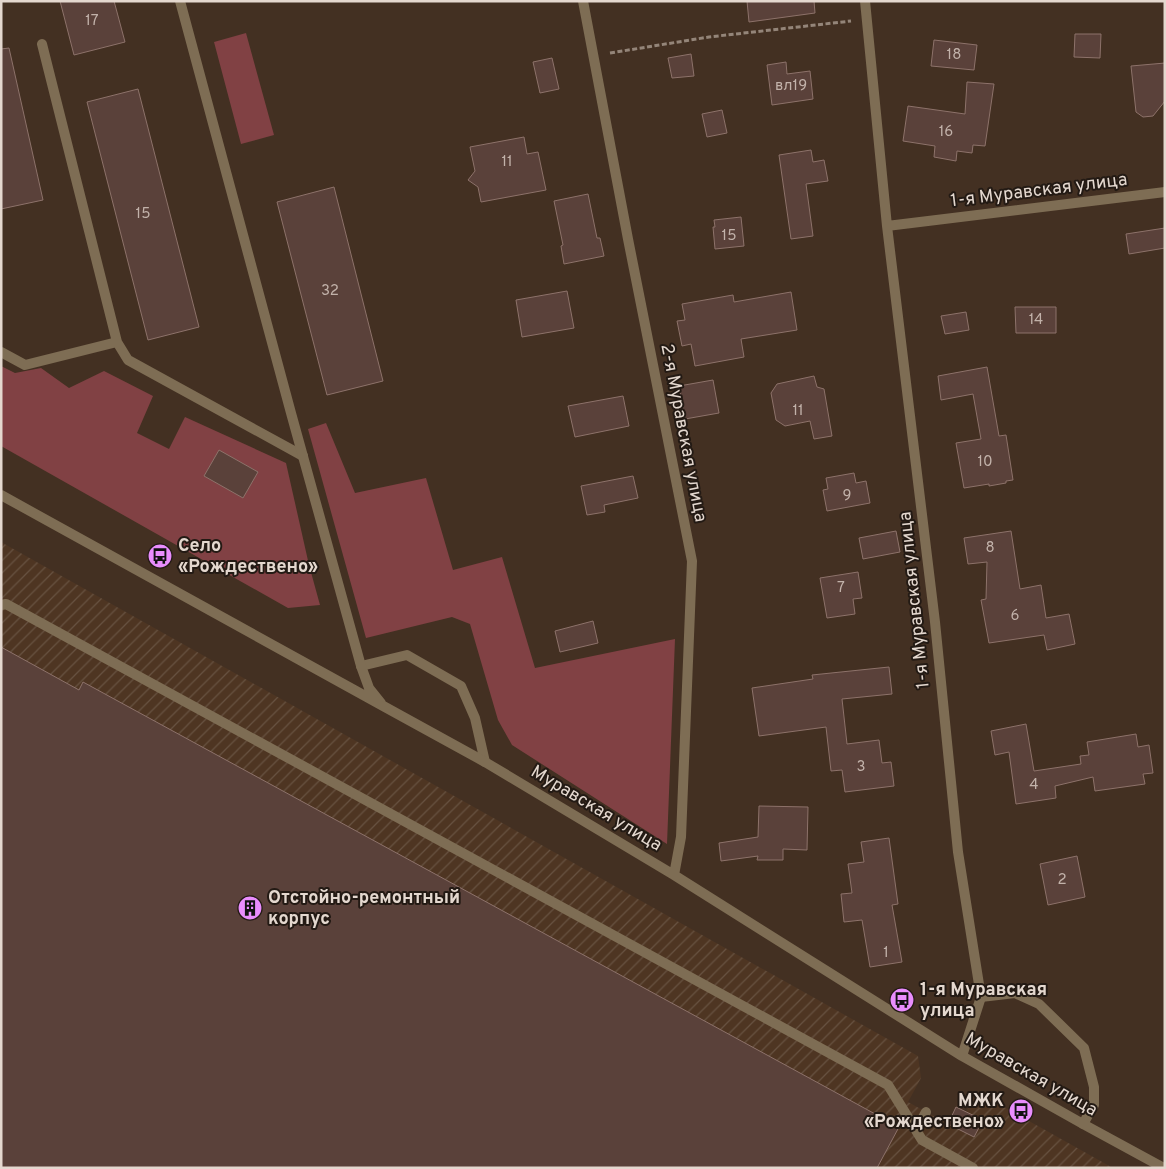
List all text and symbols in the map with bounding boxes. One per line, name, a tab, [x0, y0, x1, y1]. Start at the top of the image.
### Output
house number: 17	[85, 12, 99, 31]
house number: 18	[947, 46, 961, 65]
house number: вл19	[775, 77, 807, 96]
house number: 16	[939, 123, 953, 142]
house number: 11	[501, 153, 513, 172]
street label: 1-я Муравская улица	[949, 169, 1129, 213]
house number: 15	[136, 205, 150, 224]
house number: 15	[722, 227, 736, 246]
house number: 32	[321, 282, 339, 301]
house number: 14	[1029, 311, 1043, 330]
street label: 2-я Муравская улица	[654, 342, 712, 524]
house number: 11	[792, 402, 804, 421]
house number: 10	[977, 453, 993, 472]
house number: 9	[843, 487, 851, 506]
street label: 1-я Муравская улица	[894, 510, 936, 690]
place label: Село «Рождествено»	[178, 535, 318, 579]
house number: 8	[985, 539, 995, 558]
bus stop icon: Село «Рождествено»	[147, 543, 173, 569]
house number: 7	[837, 579, 845, 598]
house number: 6	[1011, 607, 1020, 626]
house number: 3	[856, 758, 866, 777]
street label: Муравская улица	[526, 761, 666, 857]
house number: 4	[1029, 776, 1039, 795]
house number: 2	[1057, 871, 1067, 890]
place label: Отстойно-ремонтный корпус	[268, 887, 460, 931]
building icon: Отстойно-ремонтный корпус	[237, 895, 263, 921]
house number: 1	[883, 944, 889, 963]
place label: 1-я Муравская улица	[920, 979, 1047, 1023]
bus stop icon: 1-я Муравская улица	[889, 987, 915, 1013]
street label: Муравская улица	[961, 1028, 1101, 1122]
place label: МЖК «Рождествено»	[864, 1090, 1004, 1134]
bus stop icon: МЖК «Рождествено»	[1008, 1098, 1034, 1124]

